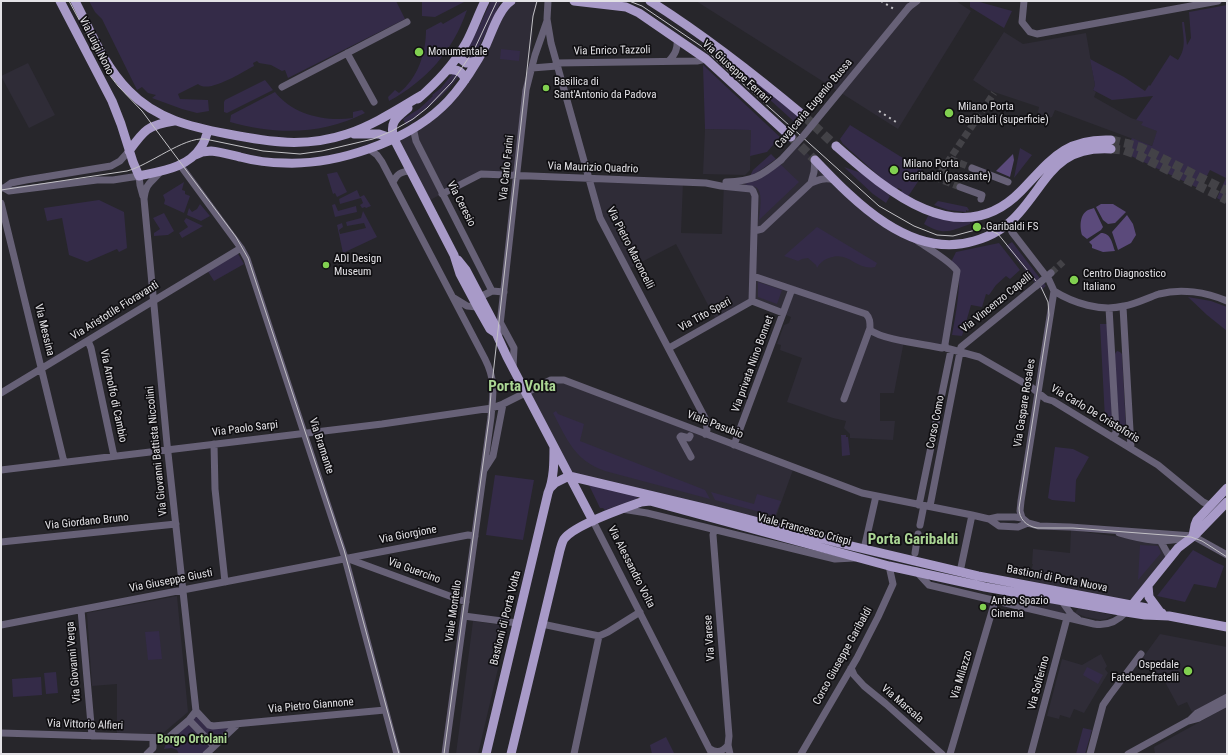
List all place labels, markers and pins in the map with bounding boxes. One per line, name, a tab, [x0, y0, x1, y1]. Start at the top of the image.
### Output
place label: Monumentale	[428, 45, 487, 59]
marker: Monumentale	[413, 46, 425, 58]
place label: Basilica di Sant'Antonio da Padova	[554, 75, 656, 101]
marker: Basilica di Sant'Antonio da Padova	[541, 83, 551, 93]
place label: Milano Porta Garibaldi (superficie)	[958, 100, 1049, 126]
marker: Milano Porta Garibaldi (superficie)	[943, 107, 955, 119]
place label: Milano Porta Garibaldi (passante)	[903, 157, 991, 183]
marker: Milano Porta Garibaldi (passante)	[888, 164, 900, 176]
place label: Garibaldi FS	[986, 220, 1038, 234]
marker: Garibaldi FS	[971, 221, 983, 233]
place label: ADI Design Museum	[334, 252, 382, 278]
marker: ADI Design Museum	[321, 260, 331, 270]
place label: Centro Diagnostico Italiano	[1083, 267, 1166, 293]
marker: Centro Diagnostico Italiano	[1068, 274, 1080, 286]
place label: Anteo Spazio Cinema	[991, 594, 1048, 620]
marker: Anteo Spazio Cinema	[978, 602, 988, 612]
place label: Ospedale Fatebenefratelli	[1111, 658, 1179, 684]
marker: Ospedale Fatebenefratelli	[1182, 665, 1194, 677]

